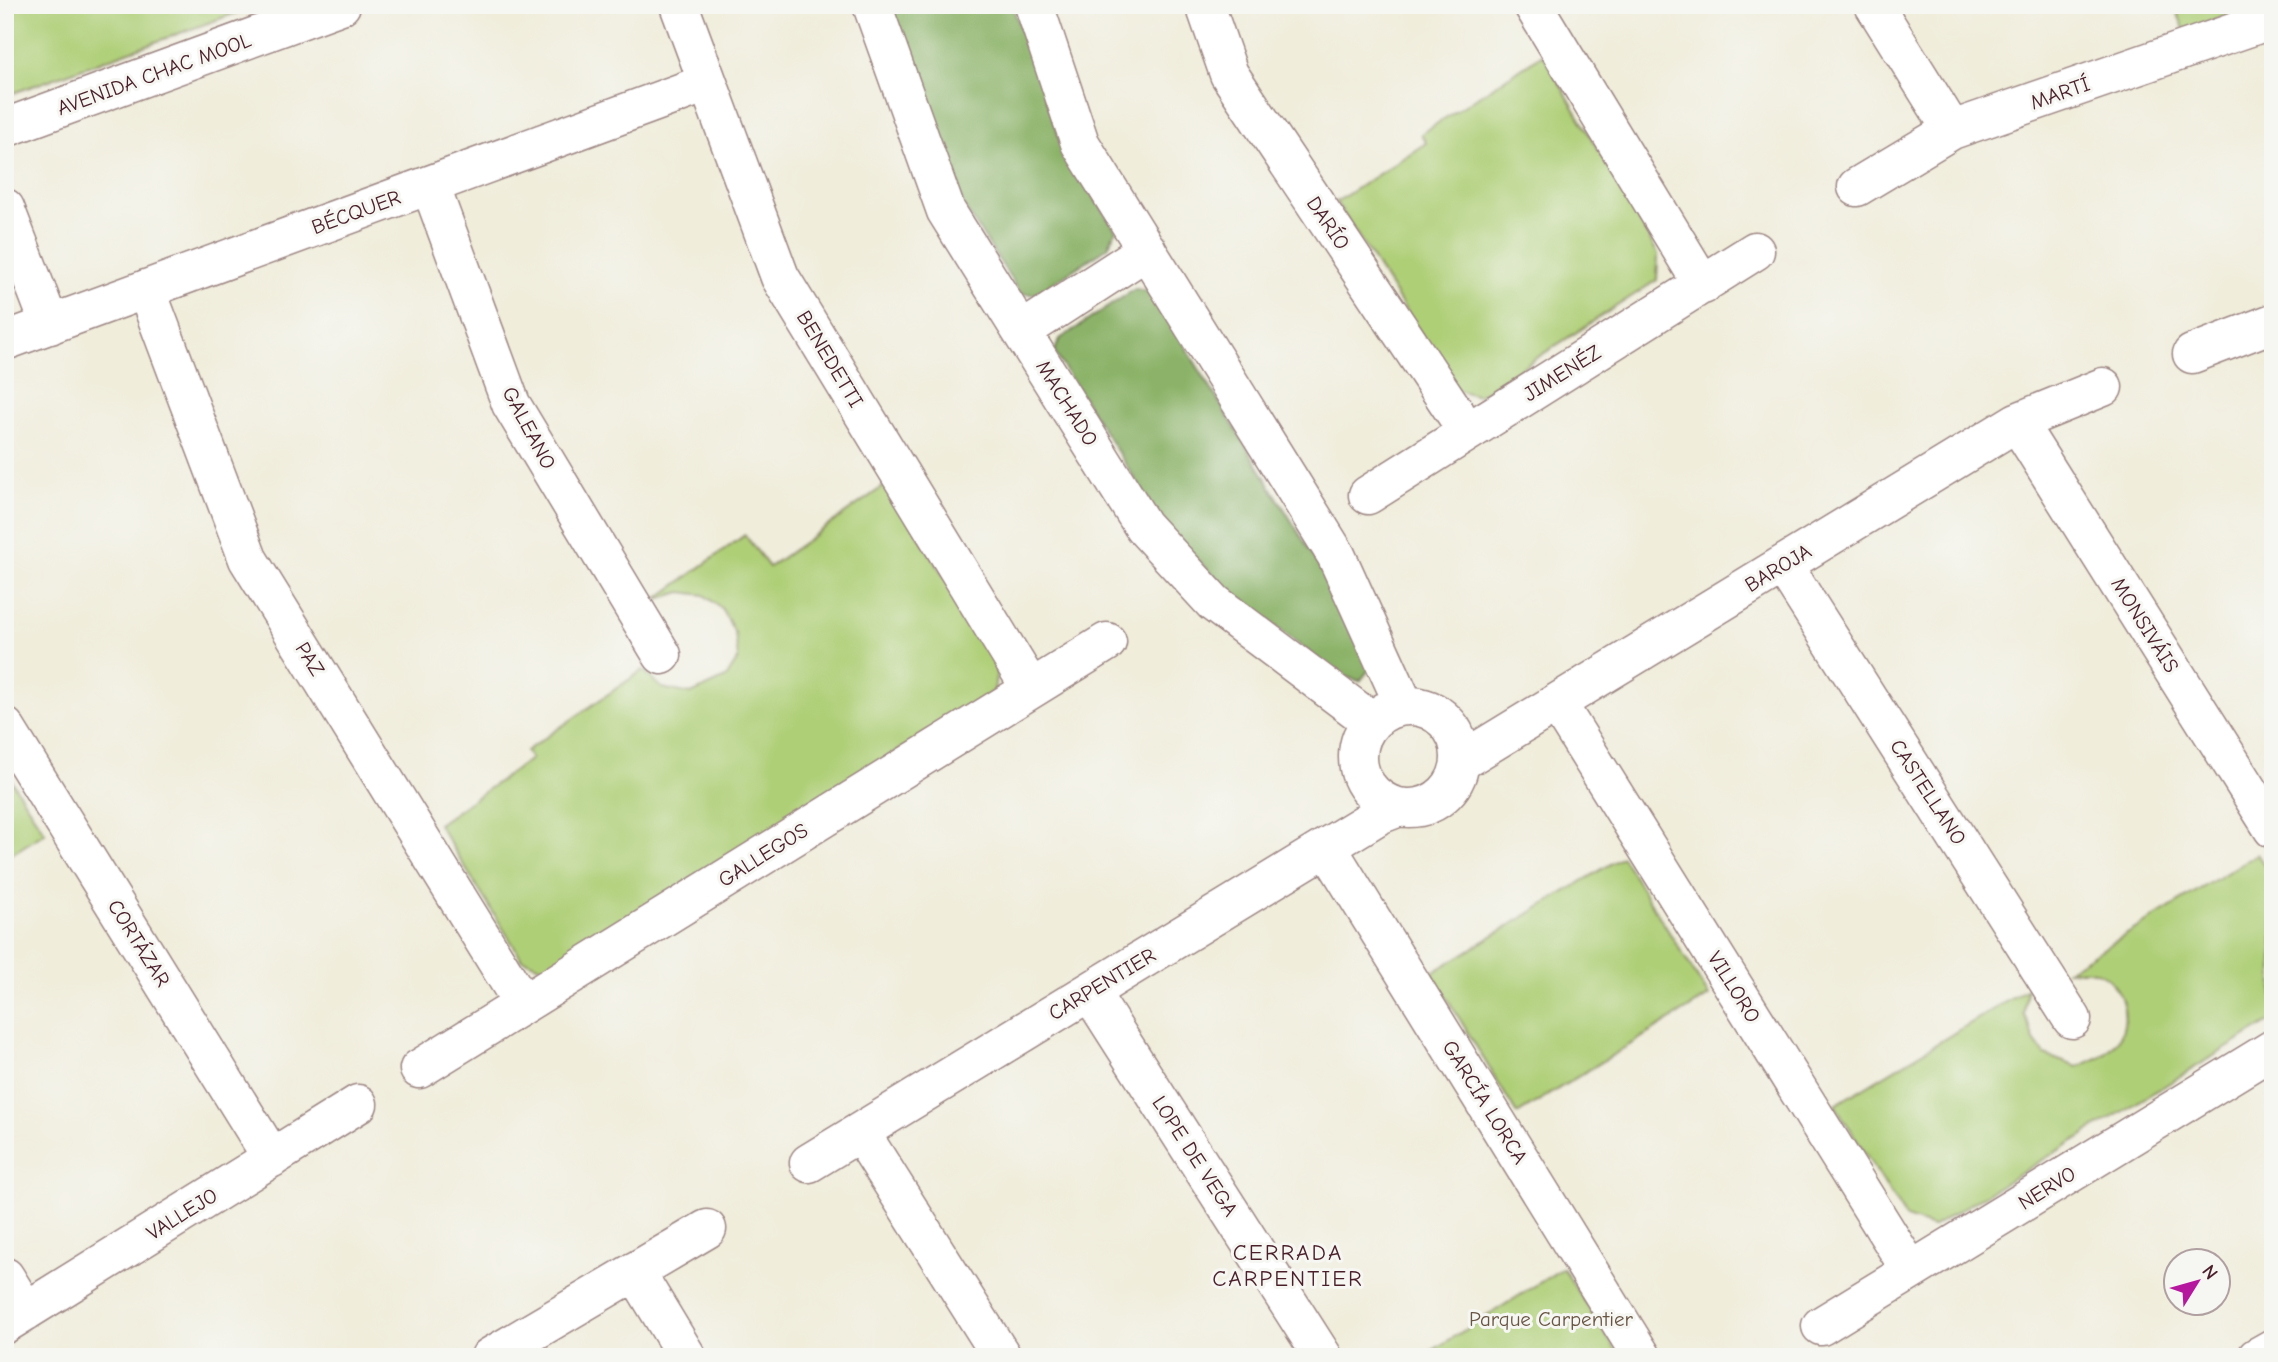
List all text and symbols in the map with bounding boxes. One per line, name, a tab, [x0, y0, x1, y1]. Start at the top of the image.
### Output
street label: AVENIDA CHAC MOOL	[54, 28, 255, 120]
street label: MARTÍ	[2027, 72, 2093, 114]
street label: BÉCQUER	[308, 185, 404, 239]
street label: DARÍO	[1302, 192, 1354, 254]
street label: BENEDETTI	[792, 306, 868, 412]
street label: JIMENÉZ	[1519, 340, 1605, 406]
street label: MACHADO	[1031, 356, 1103, 450]
street label: GALEANO	[497, 383, 561, 473]
street label: BAROJA	[1741, 539, 1815, 597]
street label: MONSIVÁIS	[2106, 573, 2184, 677]
street label: PAZ	[290, 638, 330, 680]
street label: CASTELLANO	[1885, 735, 1971, 849]
street label: GALLEGOS	[714, 818, 812, 892]
street label: CORTÁZAR	[103, 895, 175, 991]
street label: CARPENTIER	[1044, 943, 1160, 1025]
street label: VILLORO	[1703, 947, 1765, 1027]
street label: GARCÍA LORCA	[1437, 1036, 1533, 1168]
street label: LOPE DE VEGA	[1147, 1091, 1243, 1221]
street label: NERVO	[2014, 1161, 2080, 1215]
street label: VALLEJO	[142, 1183, 222, 1245]
district label: CERRADA CARPENTIER	[1212, 1239, 1364, 1292]
north arrow	[2162, 1246, 2232, 1316]
text: N	[2197, 1261, 2222, 1284]
park label: Parque Carpentier	[1469, 1307, 1634, 1331]

